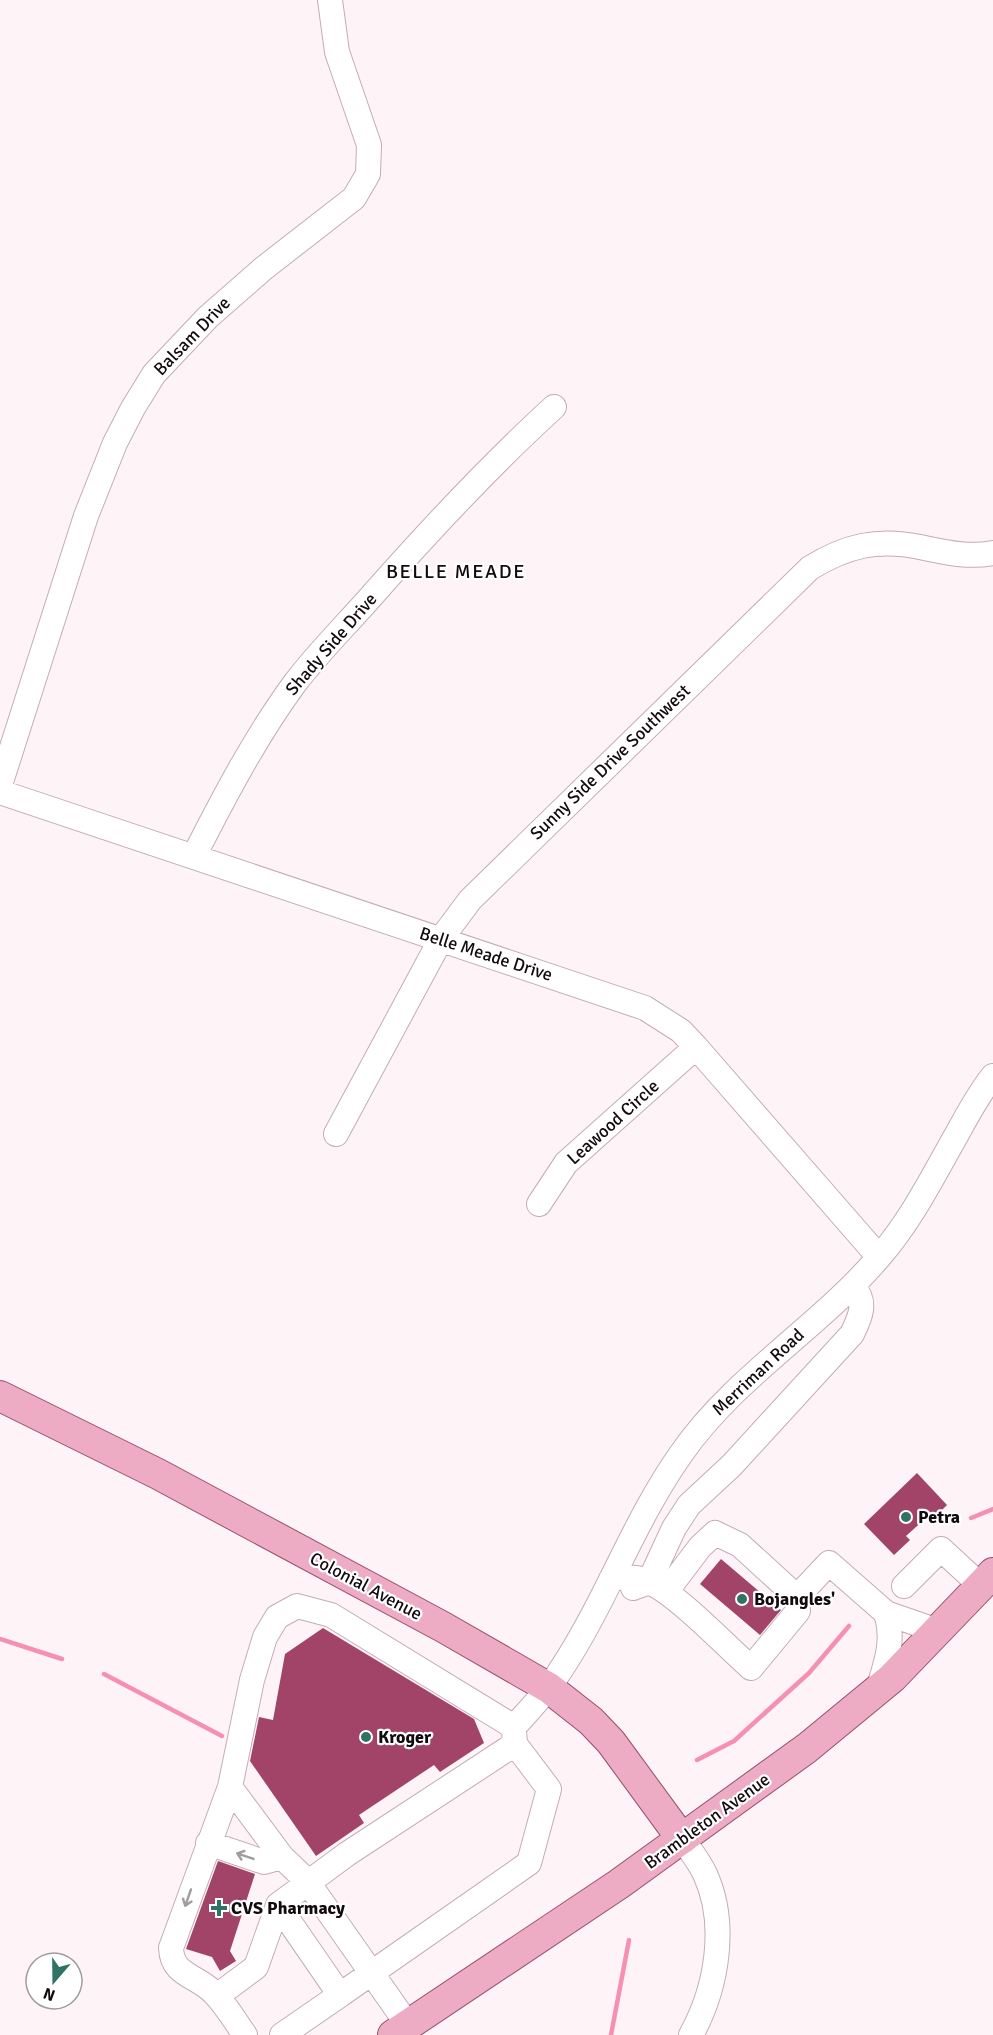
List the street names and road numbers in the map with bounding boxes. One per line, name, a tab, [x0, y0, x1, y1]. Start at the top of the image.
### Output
street label: Balsam Drive	[149, 292, 235, 380]
street label: Shady Side Drive	[281, 588, 381, 700]
street label: Sunny Side Drive Southwest	[525, 680, 695, 844]
street label: Belle Meade Drive	[417, 922, 555, 986]
street label: Leawood Circle	[562, 1075, 664, 1169]
street label: Merriman Road	[707, 1324, 809, 1420]
street label: Colonial Avenue	[306, 1547, 426, 1625]
street label: Brambleton Avenue	[640, 1768, 774, 1874]

